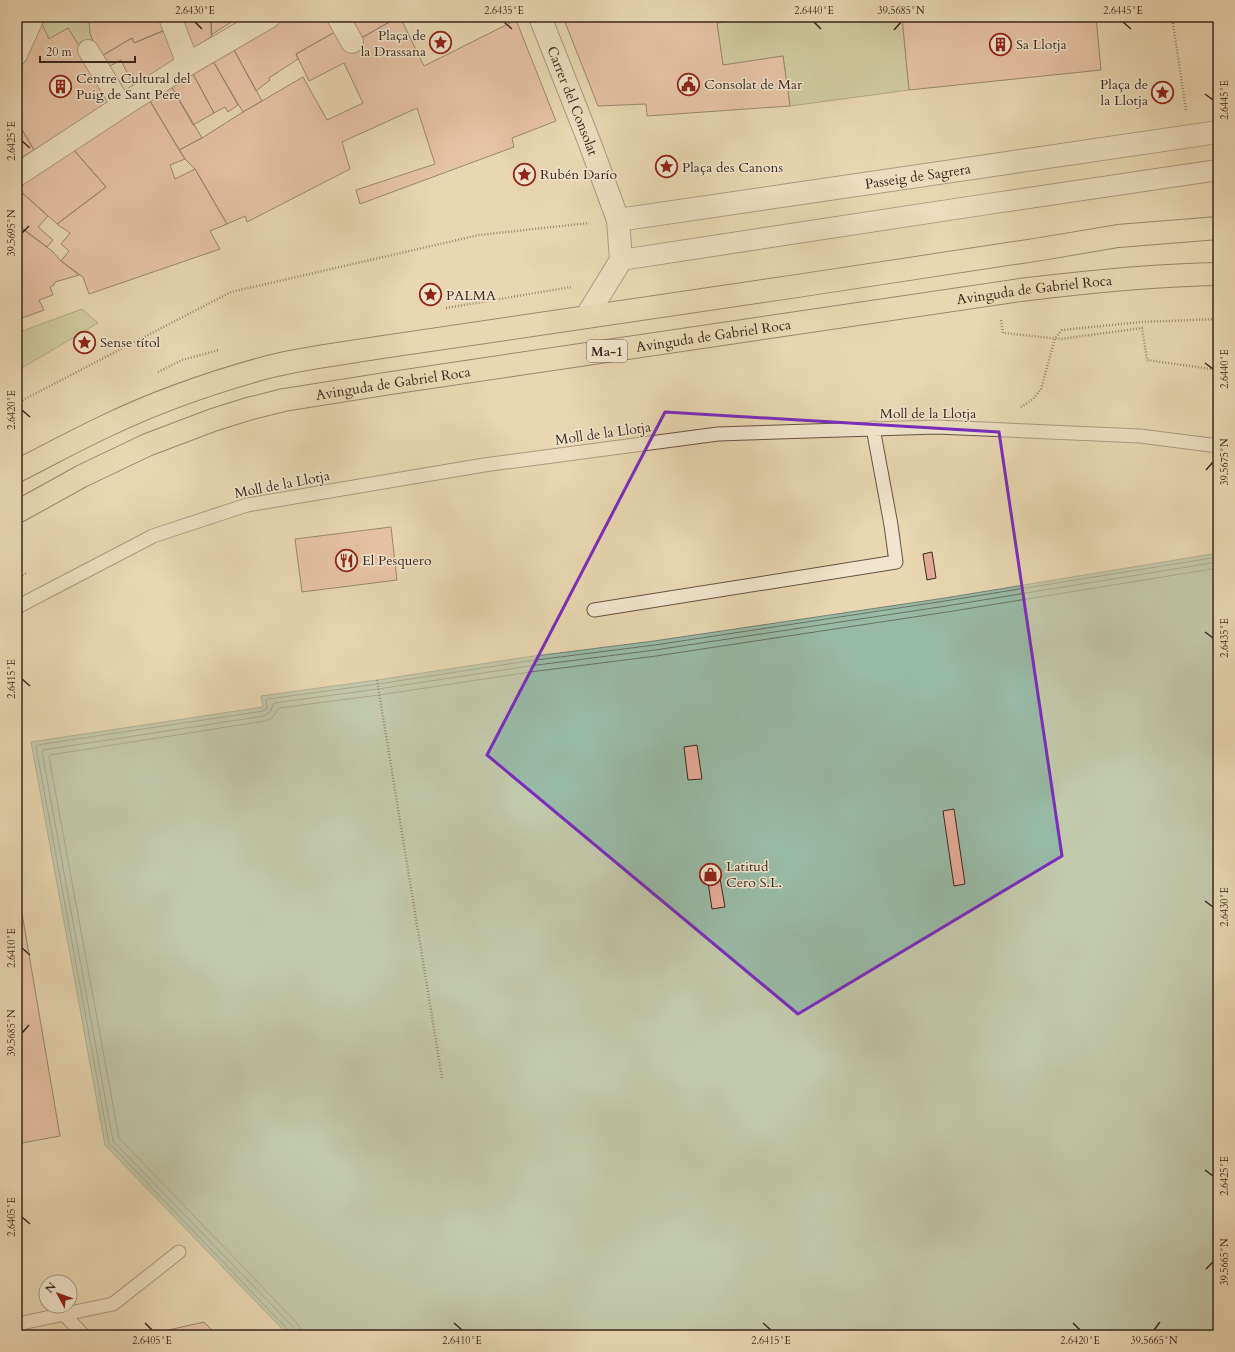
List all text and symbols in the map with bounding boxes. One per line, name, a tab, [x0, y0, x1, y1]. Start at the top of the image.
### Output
text: 2.6430°E	[175, 4, 215, 18]
text: 2.6435°E	[484, 4, 524, 18]
text: 2.6440°E	[794, 4, 834, 18]
text: 39.5685°N	[878, 4, 925, 18]
text: 2.6445°E	[1103, 4, 1143, 18]
place label: Plaça de la Drassana	[361, 26, 426, 61]
place icon: Plaça de la Drassana	[428, 30, 454, 56]
building icon: Sa Llotja	[988, 31, 1014, 57]
place label: Sa Llotja	[1016, 35, 1067, 54]
scale bar	[40, 38, 135, 64]
street label: Carrer del Consolat	[542, 43, 603, 159]
text: 20 m	[46, 44, 73, 60]
place label: Centre Cultural del Puig de Sant Pere	[76, 69, 191, 104]
public building icon: Consolat de Mar	[675, 71, 701, 97]
building icon: Centre Cultural del Puig de Sant Pere	[48, 73, 74, 99]
place label: Consolat de Mar	[704, 75, 803, 94]
place label: Plaça de la Llotja	[1100, 75, 1148, 110]
place icon: Plaça de la Llotja	[1150, 79, 1176, 105]
text: 2.6445°E	[1218, 80, 1232, 120]
text: 2.6425°E	[5, 121, 19, 161]
place icon: Plaça des Canons	[653, 154, 679, 180]
place label: Plaça des Canons	[682, 158, 784, 177]
street label: Passeig de Sagrera	[864, 159, 972, 194]
place icon: Rubén Darío	[511, 161, 537, 187]
place label: Rubén Darío	[540, 165, 617, 184]
text: 39.5695°N	[5, 209, 19, 256]
street label: Avinguda de Gabriel Roca	[955, 271, 1113, 309]
place icon: PALMA	[417, 282, 443, 308]
place label: PALMA	[446, 286, 496, 305]
street label: Avinguda de Gabriel Roca	[635, 315, 792, 357]
place icon: Sense títol	[71, 329, 97, 355]
place label: Sense títol	[100, 333, 160, 352]
road number: Ma-1	[587, 340, 627, 362]
text: 2.6440°E	[1218, 349, 1232, 389]
street label: Avinguda de Gabriel Roca	[314, 362, 472, 405]
text: 2.6420°E	[5, 390, 19, 430]
street label: Moll de la Llotja	[880, 404, 976, 423]
street label: Moll de la Llotja	[554, 417, 652, 450]
text: 39.5675°N	[1218, 438, 1232, 485]
street label: Moll de la Llotja	[233, 466, 331, 503]
restaurant icon: El Pesquero	[333, 547, 359, 573]
place label: El Pesquero	[362, 551, 432, 570]
text: 2.6435°E	[1218, 618, 1232, 658]
text: 2.6415°E	[5, 659, 19, 699]
place label: Latitud Cero S.L.	[726, 857, 782, 892]
shop icon: Latitud Cero S.L.	[698, 861, 724, 887]
text: 2.6430°E	[1218, 887, 1232, 927]
text: 2.6410°E	[5, 928, 19, 968]
text: 39.5685°N	[5, 1009, 19, 1056]
text: 2.6425°E	[1218, 1156, 1232, 1196]
text: 2.6405°E	[5, 1197, 19, 1237]
text: 39.5665°N	[1218, 1238, 1232, 1285]
north arrow	[38, 1274, 78, 1314]
text: N	[42, 1279, 60, 1296]
text: 2.6405°E	[132, 1334, 172, 1348]
text: 2.6410°E	[442, 1334, 482, 1348]
text: 2.6415°E	[751, 1334, 791, 1348]
text: 2.6420°E	[1060, 1334, 1100, 1348]
text: 39.5665°N	[1131, 1334, 1178, 1348]

